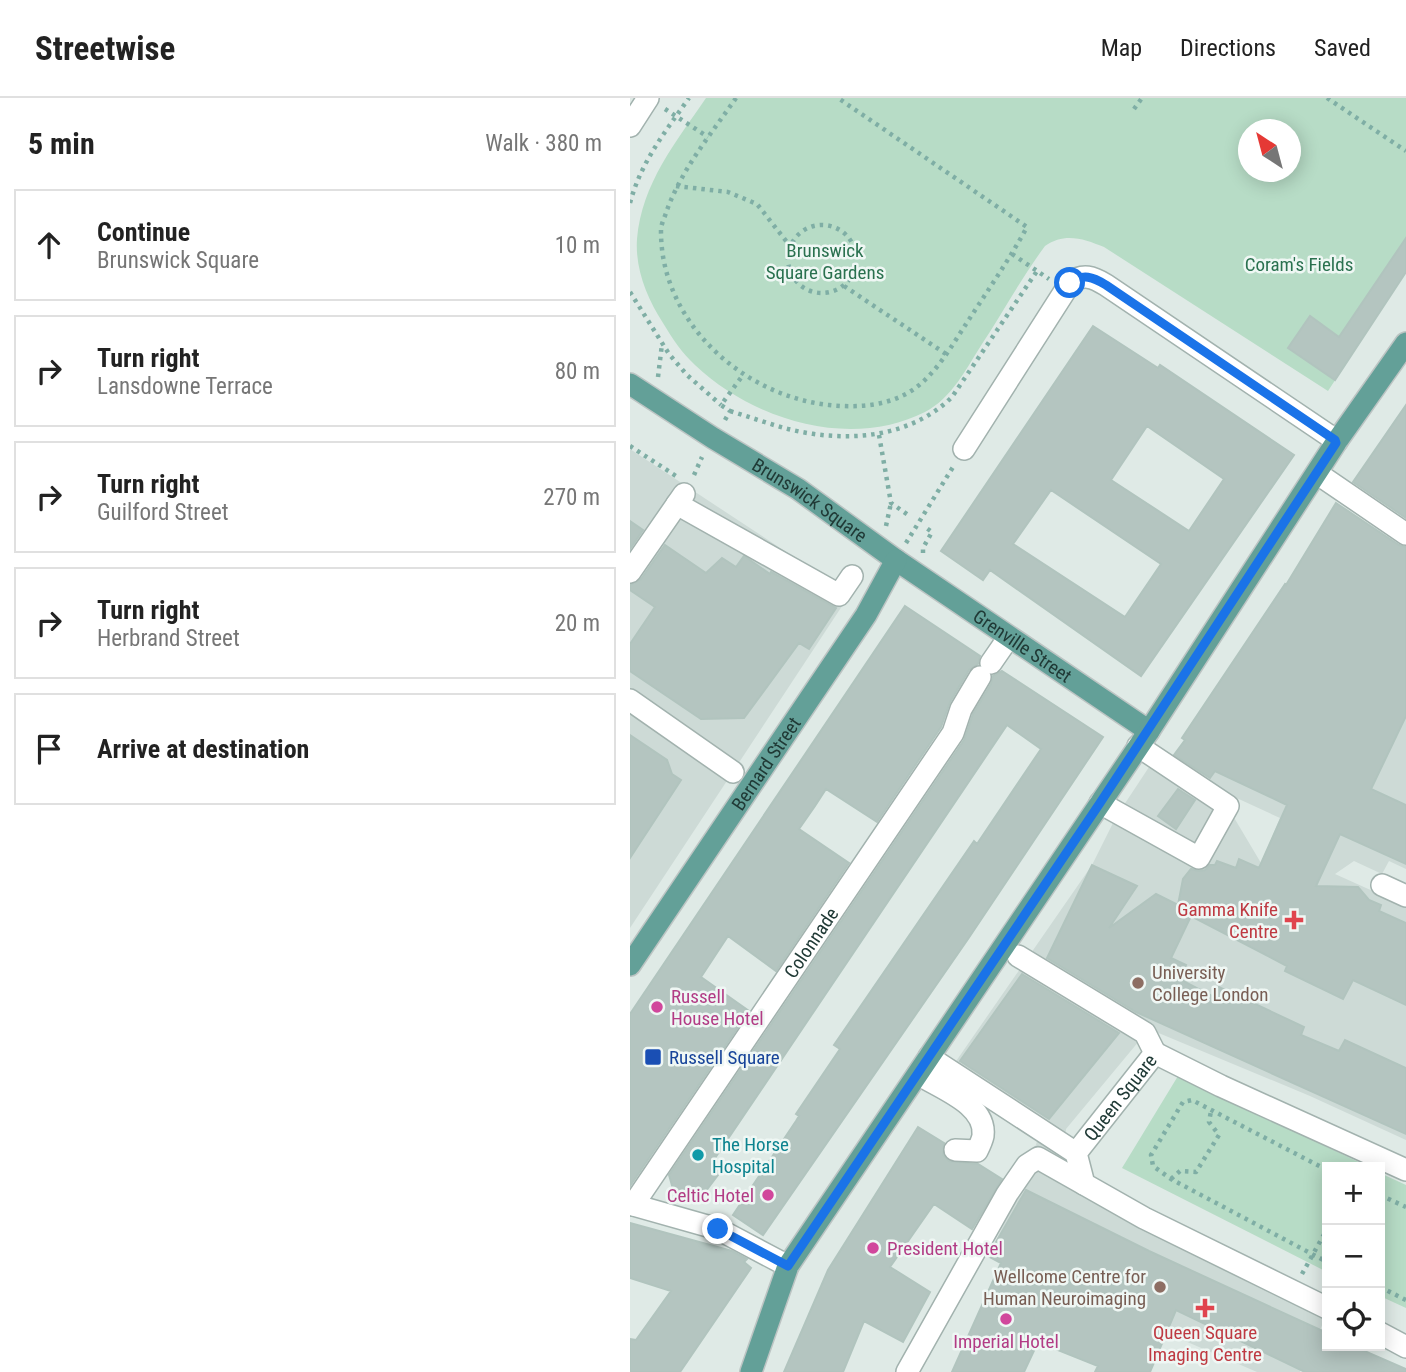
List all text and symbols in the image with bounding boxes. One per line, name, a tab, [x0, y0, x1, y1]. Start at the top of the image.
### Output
text: Streetwise	[35, 29, 175, 68]
text: Map	[1101, 34, 1142, 62]
text: Directions	[1180, 34, 1276, 62]
text: Saved	[1314, 34, 1371, 62]
north arrow	[1238, 119, 1301, 182]
text: 5 min	[28, 126, 95, 161]
text: Walk · 380 m	[485, 130, 602, 157]
text: Continue	[97, 217, 190, 247]
icon: ahead	[30, 226, 68, 264]
text: 10 m	[555, 232, 600, 259]
park label: Brunswick Square Gardens	[766, 239, 884, 284]
text: Brunswick Square	[97, 247, 259, 274]
park label: Coram's Fields	[1245, 253, 1353, 276]
route start	[1054, 267, 1085, 298]
text: Turn right	[97, 343, 199, 373]
icon: right	[30, 352, 68, 390]
text: 80 m	[555, 358, 600, 385]
text: Lansdowne Terrace	[97, 373, 273, 400]
street label: Brunswick Square	[748, 453, 872, 547]
text: Turn right	[97, 469, 199, 499]
icon: right	[30, 478, 68, 516]
text: 270 m	[543, 484, 600, 511]
text: Guilford Street	[97, 499, 228, 526]
text: Turn right	[97, 595, 199, 625]
icon: right	[30, 604, 68, 642]
street label: Grenville Street	[969, 605, 1076, 687]
text: 20 m	[555, 610, 600, 637]
text: Herbrand Street	[97, 625, 240, 652]
street label: Bernard Street	[727, 713, 806, 815]
icon: arrive	[30, 730, 68, 768]
text: Arrive at destination	[97, 734, 309, 764]
place label: Gamma Knife Centre	[1177, 898, 1278, 943]
street label: Colonnade	[779, 903, 843, 983]
marker: Gamma Knife Centre	[1284, 910, 1304, 930]
place label: University College London	[1152, 961, 1269, 1006]
marker: University College London	[1130, 975, 1146, 991]
place label: Russell House Hotel	[671, 985, 764, 1030]
marker: Russell House Hotel	[649, 999, 665, 1015]
place label: Russell Square	[669, 1046, 780, 1069]
marker: Russell Square	[643, 1047, 663, 1067]
street label: Queen Square	[1079, 1049, 1162, 1146]
place label: The Horse Hospital	[712, 1133, 789, 1178]
marker: The Horse Hospital	[690, 1147, 706, 1163]
map controls	[1322, 1162, 1385, 1351]
button: +	[1322, 1162, 1385, 1225]
place label: Celtic Hotel	[667, 1184, 754, 1207]
marker: Celtic Hotel	[760, 1187, 776, 1203]
route end	[702, 1213, 733, 1244]
button: −	[1322, 1225, 1385, 1288]
place label: President Hotel	[887, 1237, 1003, 1260]
marker: President Hotel	[865, 1240, 881, 1256]
place label: Wellcome Centre for Human Neuroimaging	[983, 1265, 1146, 1310]
marker: Wellcome Centre for Human Neuroimaging	[1152, 1279, 1168, 1295]
button: locate	[1322, 1288, 1385, 1351]
marker: Queen Square Imaging Centre	[1195, 1298, 1215, 1318]
marker: Imperial Hotel	[998, 1311, 1014, 1327]
place label: Queen Square Imaging Centre	[1148, 1321, 1262, 1366]
place label: Imperial Hotel	[953, 1330, 1059, 1353]

